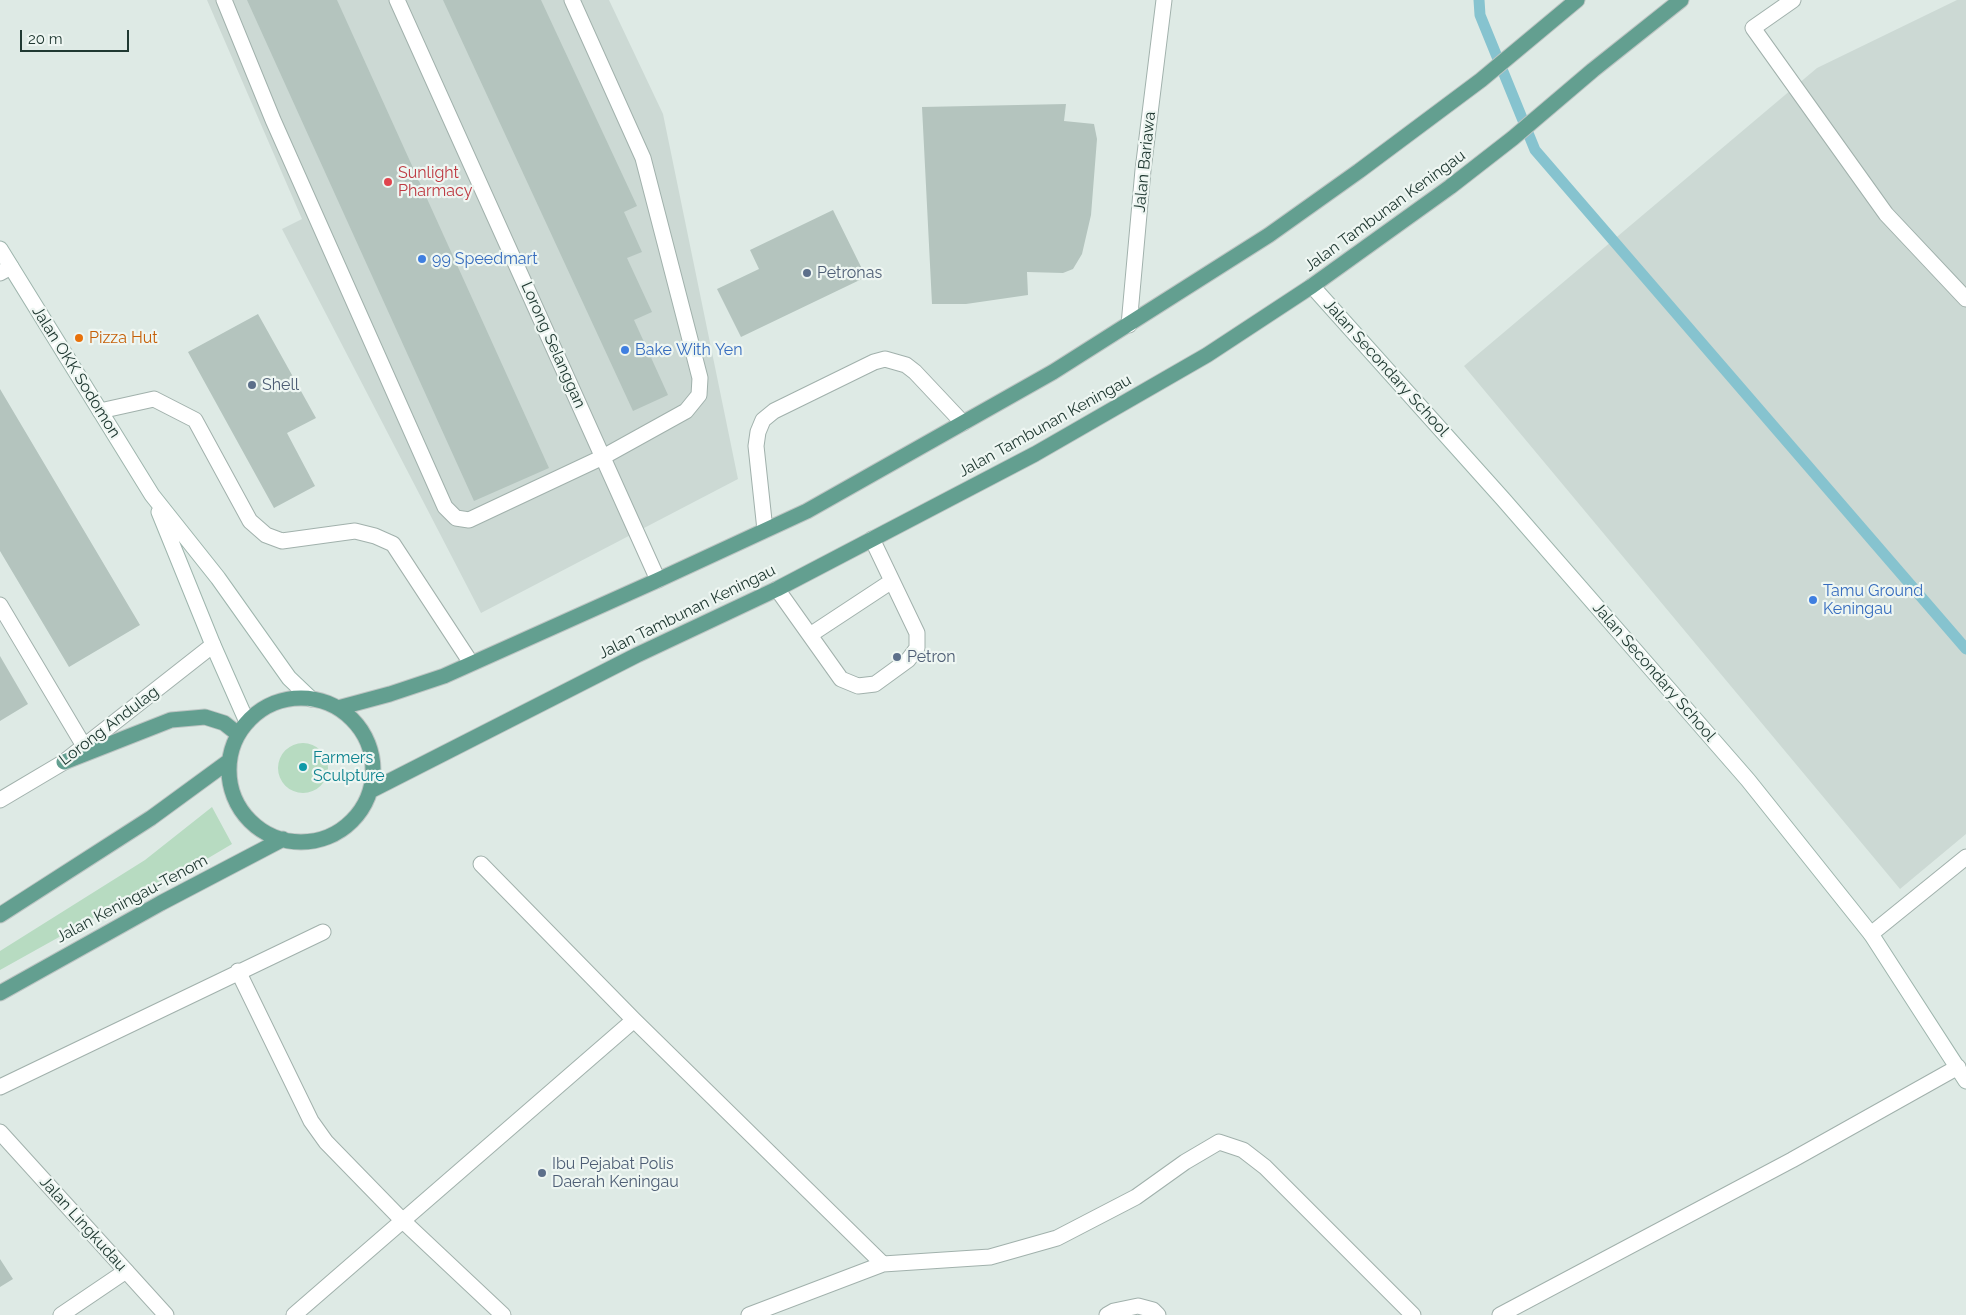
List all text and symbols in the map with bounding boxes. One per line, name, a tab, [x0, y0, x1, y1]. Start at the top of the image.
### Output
scale bar	[22, 20, 131, 52]
text: 20 m	[28, 30, 63, 48]
street label: Jalan Bariawa	[1130, 111, 1160, 213]
street label: Jalan Tambunan Keningau	[1301, 146, 1469, 276]
place label: Sunlight Pharmacy	[398, 163, 472, 201]
marker: Sunlight Pharmacy	[382, 176, 394, 188]
place label: 99 Speedmart	[432, 249, 538, 269]
marker: 99 Speedmart	[416, 253, 428, 265]
place label: Petronas	[817, 263, 882, 283]
marker: Petronas	[801, 267, 813, 279]
street label: Lorong Selanggan	[517, 279, 589, 411]
street label: Jalan Secondary School	[1319, 296, 1453, 440]
street label: Jalan OKK Sodomon	[28, 303, 124, 441]
place label: Pizza Hut	[89, 328, 158, 348]
marker: Pizza Hut	[73, 332, 85, 344]
place label: Bake With Yen	[635, 340, 743, 360]
marker: Bake With Yen	[619, 344, 631, 356]
street label: Jalan Tambunan Keningau	[955, 370, 1135, 482]
place label: Shell	[262, 375, 299, 395]
marker: Shell	[246, 379, 258, 391]
street label: Jalan Tambunan Keningau	[595, 561, 779, 663]
place label: Tamu Ground Keningau	[1823, 581, 1923, 619]
marker: Tamu Ground Keningau	[1807, 594, 1819, 606]
street label: Jalan Secondary School	[1588, 599, 1720, 745]
place label: Petron	[907, 647, 956, 667]
marker: Petron	[891, 651, 903, 663]
street label: Lorong Andulag	[56, 682, 162, 770]
place label: Farmers Sculpture	[313, 748, 385, 786]
marker: Farmers Sculpture	[297, 761, 309, 773]
street label: Jalan Keningau-Tenom	[53, 851, 211, 947]
place label: Ibu Pejabat Polis Daerah Keningau	[552, 1154, 679, 1192]
marker: Ibu Pejabat Polis Daerah Keningau	[536, 1167, 548, 1179]
street label: Jalan Lingkudau	[35, 1173, 131, 1275]

